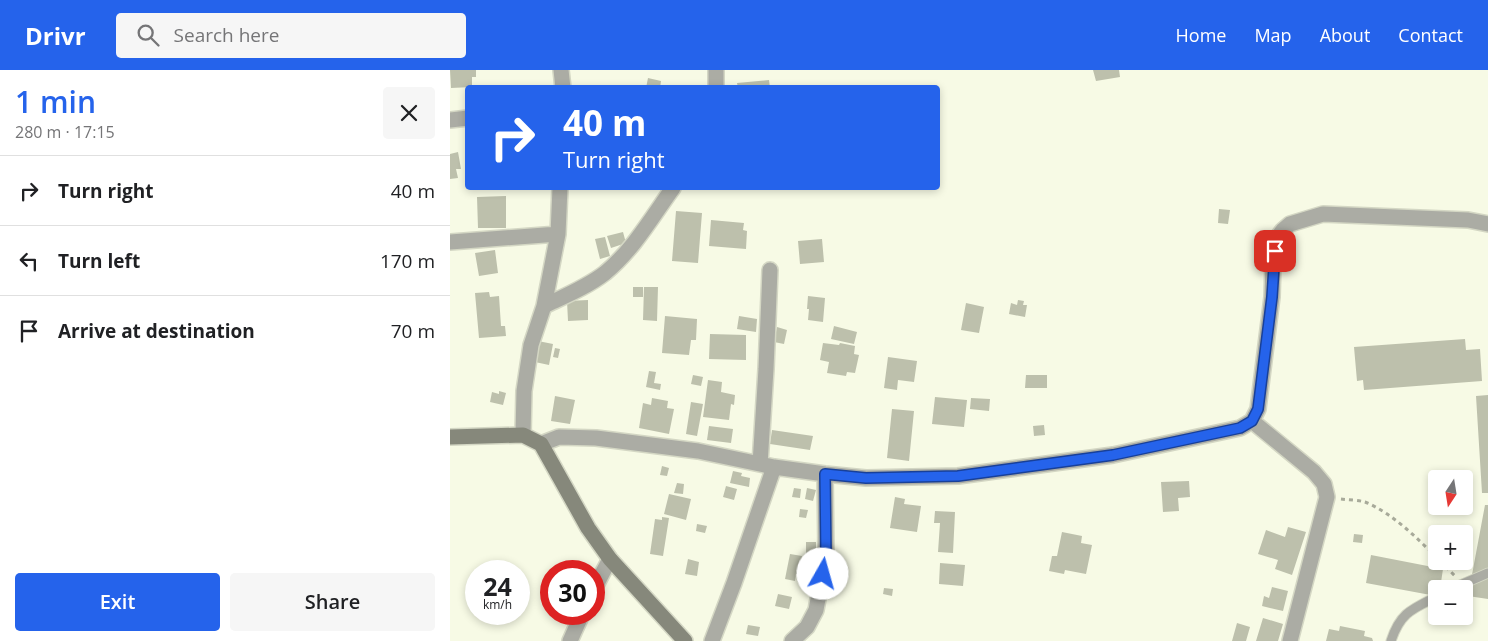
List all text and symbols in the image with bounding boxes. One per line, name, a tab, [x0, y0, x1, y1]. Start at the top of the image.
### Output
search box	[116, 13, 466, 58]
text: Drivr	[25, 19, 86, 52]
icon: search	[134, 21, 162, 49]
text: Search here	[174, 22, 279, 48]
text: Home	[1176, 23, 1226, 47]
text: Map	[1254, 23, 1292, 47]
text: About	[1320, 23, 1370, 47]
text: Contact	[1398, 23, 1463, 47]
text: 1 min	[15, 81, 96, 122]
button: close	[383, 87, 435, 139]
text: 40 m	[563, 99, 646, 146]
icon: right	[480, 105, 545, 170]
text: 280 m · 17:15	[15, 121, 115, 143]
text: Turn right	[563, 144, 665, 174]
icon: right	[15, 177, 43, 205]
text: Turn right	[58, 178, 153, 204]
text: 40 m	[391, 178, 435, 204]
pin	[1254, 230, 1296, 272]
icon: arrive	[1261, 237, 1289, 265]
icon: left	[15, 247, 43, 275]
text: Turn left	[58, 248, 140, 274]
text: 170 m	[380, 248, 435, 274]
icon: arrive	[15, 317, 43, 345]
text: Arrive at destination	[58, 318, 255, 344]
text: 70 m	[391, 318, 435, 344]
north arrow	[1428, 470, 1472, 515]
map controls	[1428, 470, 1473, 625]
button: +	[1428, 525, 1473, 570]
position arrow	[796, 547, 848, 599]
speed limit sign: 30	[540, 560, 605, 625]
text: 24	[483, 569, 512, 603]
button: Exit	[15, 573, 220, 631]
button: Share	[230, 573, 435, 631]
button: −	[1428, 580, 1473, 625]
text: km/h	[483, 596, 512, 613]

